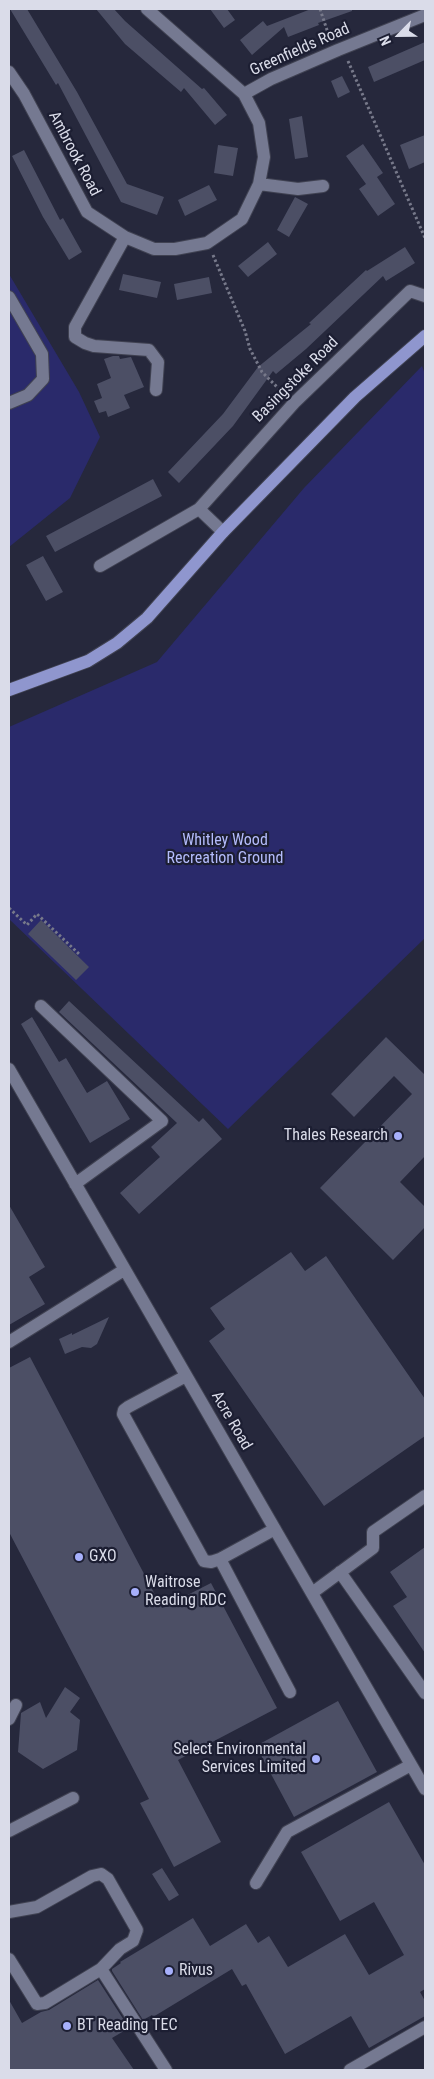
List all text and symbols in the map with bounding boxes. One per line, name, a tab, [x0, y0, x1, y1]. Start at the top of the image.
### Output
north arrow	[374, 10, 424, 60]
street label: Greenfields Road	[247, 19, 353, 81]
text: N	[376, 34, 394, 48]
street label: Ambrook Road	[44, 108, 104, 200]
street label: Basingstoke Road	[249, 333, 343, 427]
park label: Whitley Wood Recreation Ground	[167, 831, 283, 869]
place label: Thales Research	[284, 1126, 388, 1146]
marker: Thales Research	[392, 1130, 404, 1142]
street label: Acre Road	[207, 1388, 255, 1454]
place label: GXO	[89, 1547, 117, 1567]
marker: GXO	[73, 1551, 85, 1563]
place label: Waitrose Reading RDC	[145, 1573, 226, 1611]
marker: Waitrose Reading RDC	[129, 1586, 141, 1598]
place label: Select Environmental Services Limited	[173, 1740, 306, 1778]
marker: Select Environmental Services Limited	[310, 1753, 322, 1765]
place label: Rivus	[179, 1961, 213, 1981]
marker: Rivus	[163, 1965, 175, 1977]
place label: BT Reading TEC	[77, 2016, 177, 2036]
marker: BT Reading TEC	[61, 2020, 73, 2032]

